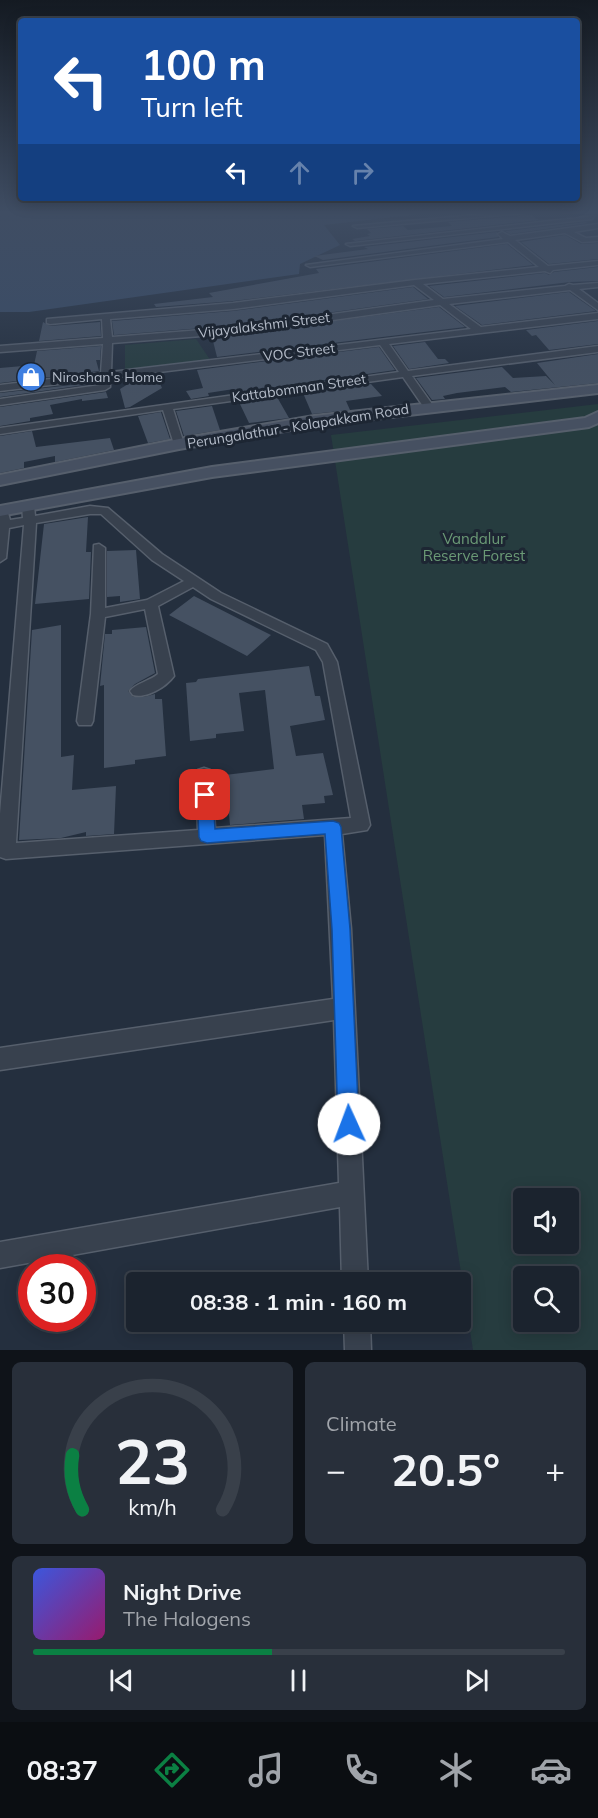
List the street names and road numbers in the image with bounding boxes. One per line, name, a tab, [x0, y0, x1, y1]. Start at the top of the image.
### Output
street label: Vijayalakshmi Street	[197, 308, 331, 342]
street label: VOC Street	[262, 339, 336, 365]
street label: Kattabomman Street	[231, 370, 367, 406]
street label: Perungalathur - Kolapakkam Road	[186, 400, 410, 452]

